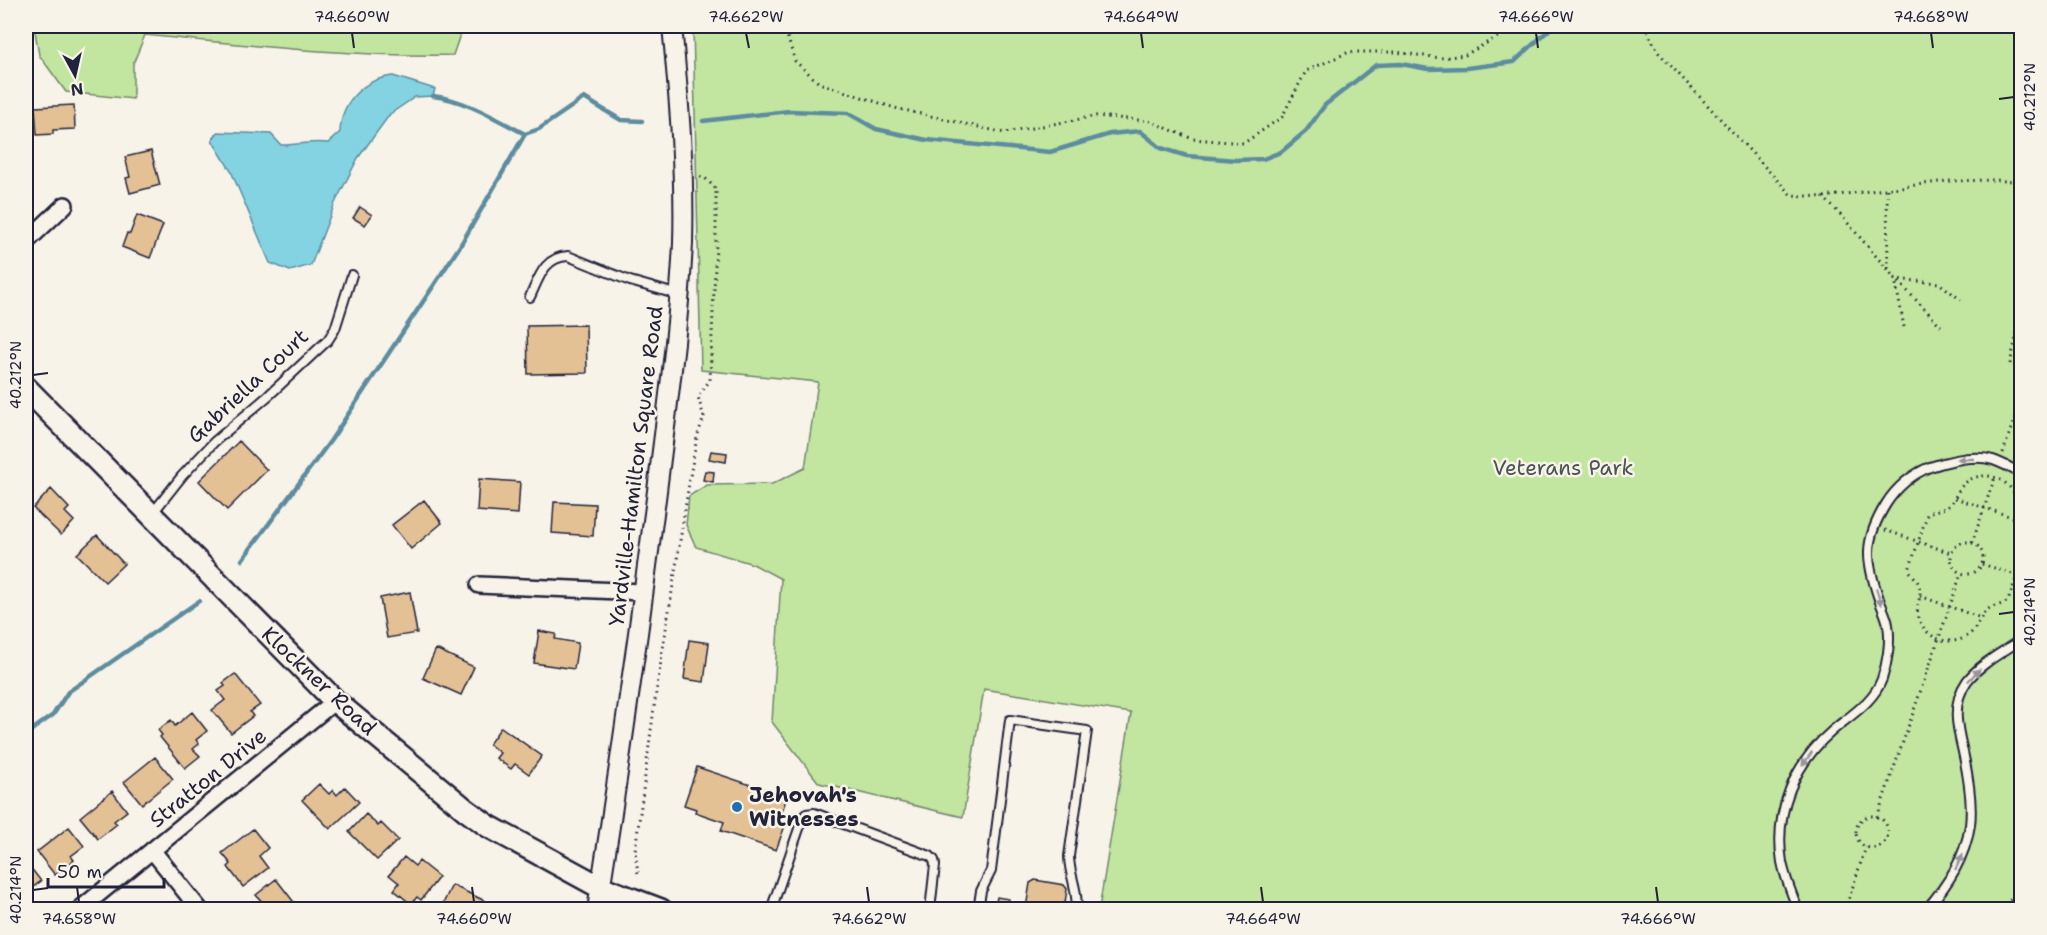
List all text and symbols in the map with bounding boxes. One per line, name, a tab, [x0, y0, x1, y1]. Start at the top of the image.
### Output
text: 74.660°W	[314, 7, 390, 27]
text: 74.662°W	[708, 7, 784, 27]
text: 74.664°W	[1103, 7, 1179, 27]
text: 74.666°W	[1498, 7, 1574, 27]
text: 74.668°W	[1893, 7, 1969, 27]
north arrow	[45, 45, 105, 105]
text: 40.212°N	[2020, 63, 2040, 131]
text: N	[69, 78, 85, 101]
street label: Yardville-Hamilton Square Road	[602, 304, 670, 628]
street label: Gabriella Court	[181, 323, 315, 449]
text: 40.212°N	[6, 341, 26, 409]
park label: Veterans Park	[1492, 454, 1634, 482]
one-way arrow	[1957, 454, 1976, 464]
text: 40.214°N	[2020, 578, 2040, 646]
one-way arrow	[1874, 588, 1884, 606]
street label: Klockner Road	[255, 620, 383, 742]
one-way arrow	[1966, 669, 1980, 683]
street label: Stratton Drive	[144, 722, 272, 834]
one-way arrow	[1801, 751, 1813, 767]
place label: Jehovah's Witnesses	[749, 781, 859, 833]
marker: Jehovah's Witnesses	[730, 800, 744, 814]
scale bar	[48, 851, 164, 889]
one-way arrow	[1954, 853, 1964, 870]
text: 40.214°N	[6, 856, 26, 924]
text: 50 m	[57, 860, 102, 884]
text: 74.658°W	[42, 909, 116, 929]
text: 74.660°W	[436, 909, 512, 929]
text: 74.662°W	[831, 909, 907, 929]
text: 74.664°W	[1225, 909, 1301, 929]
text: 74.666°W	[1620, 909, 1696, 929]

